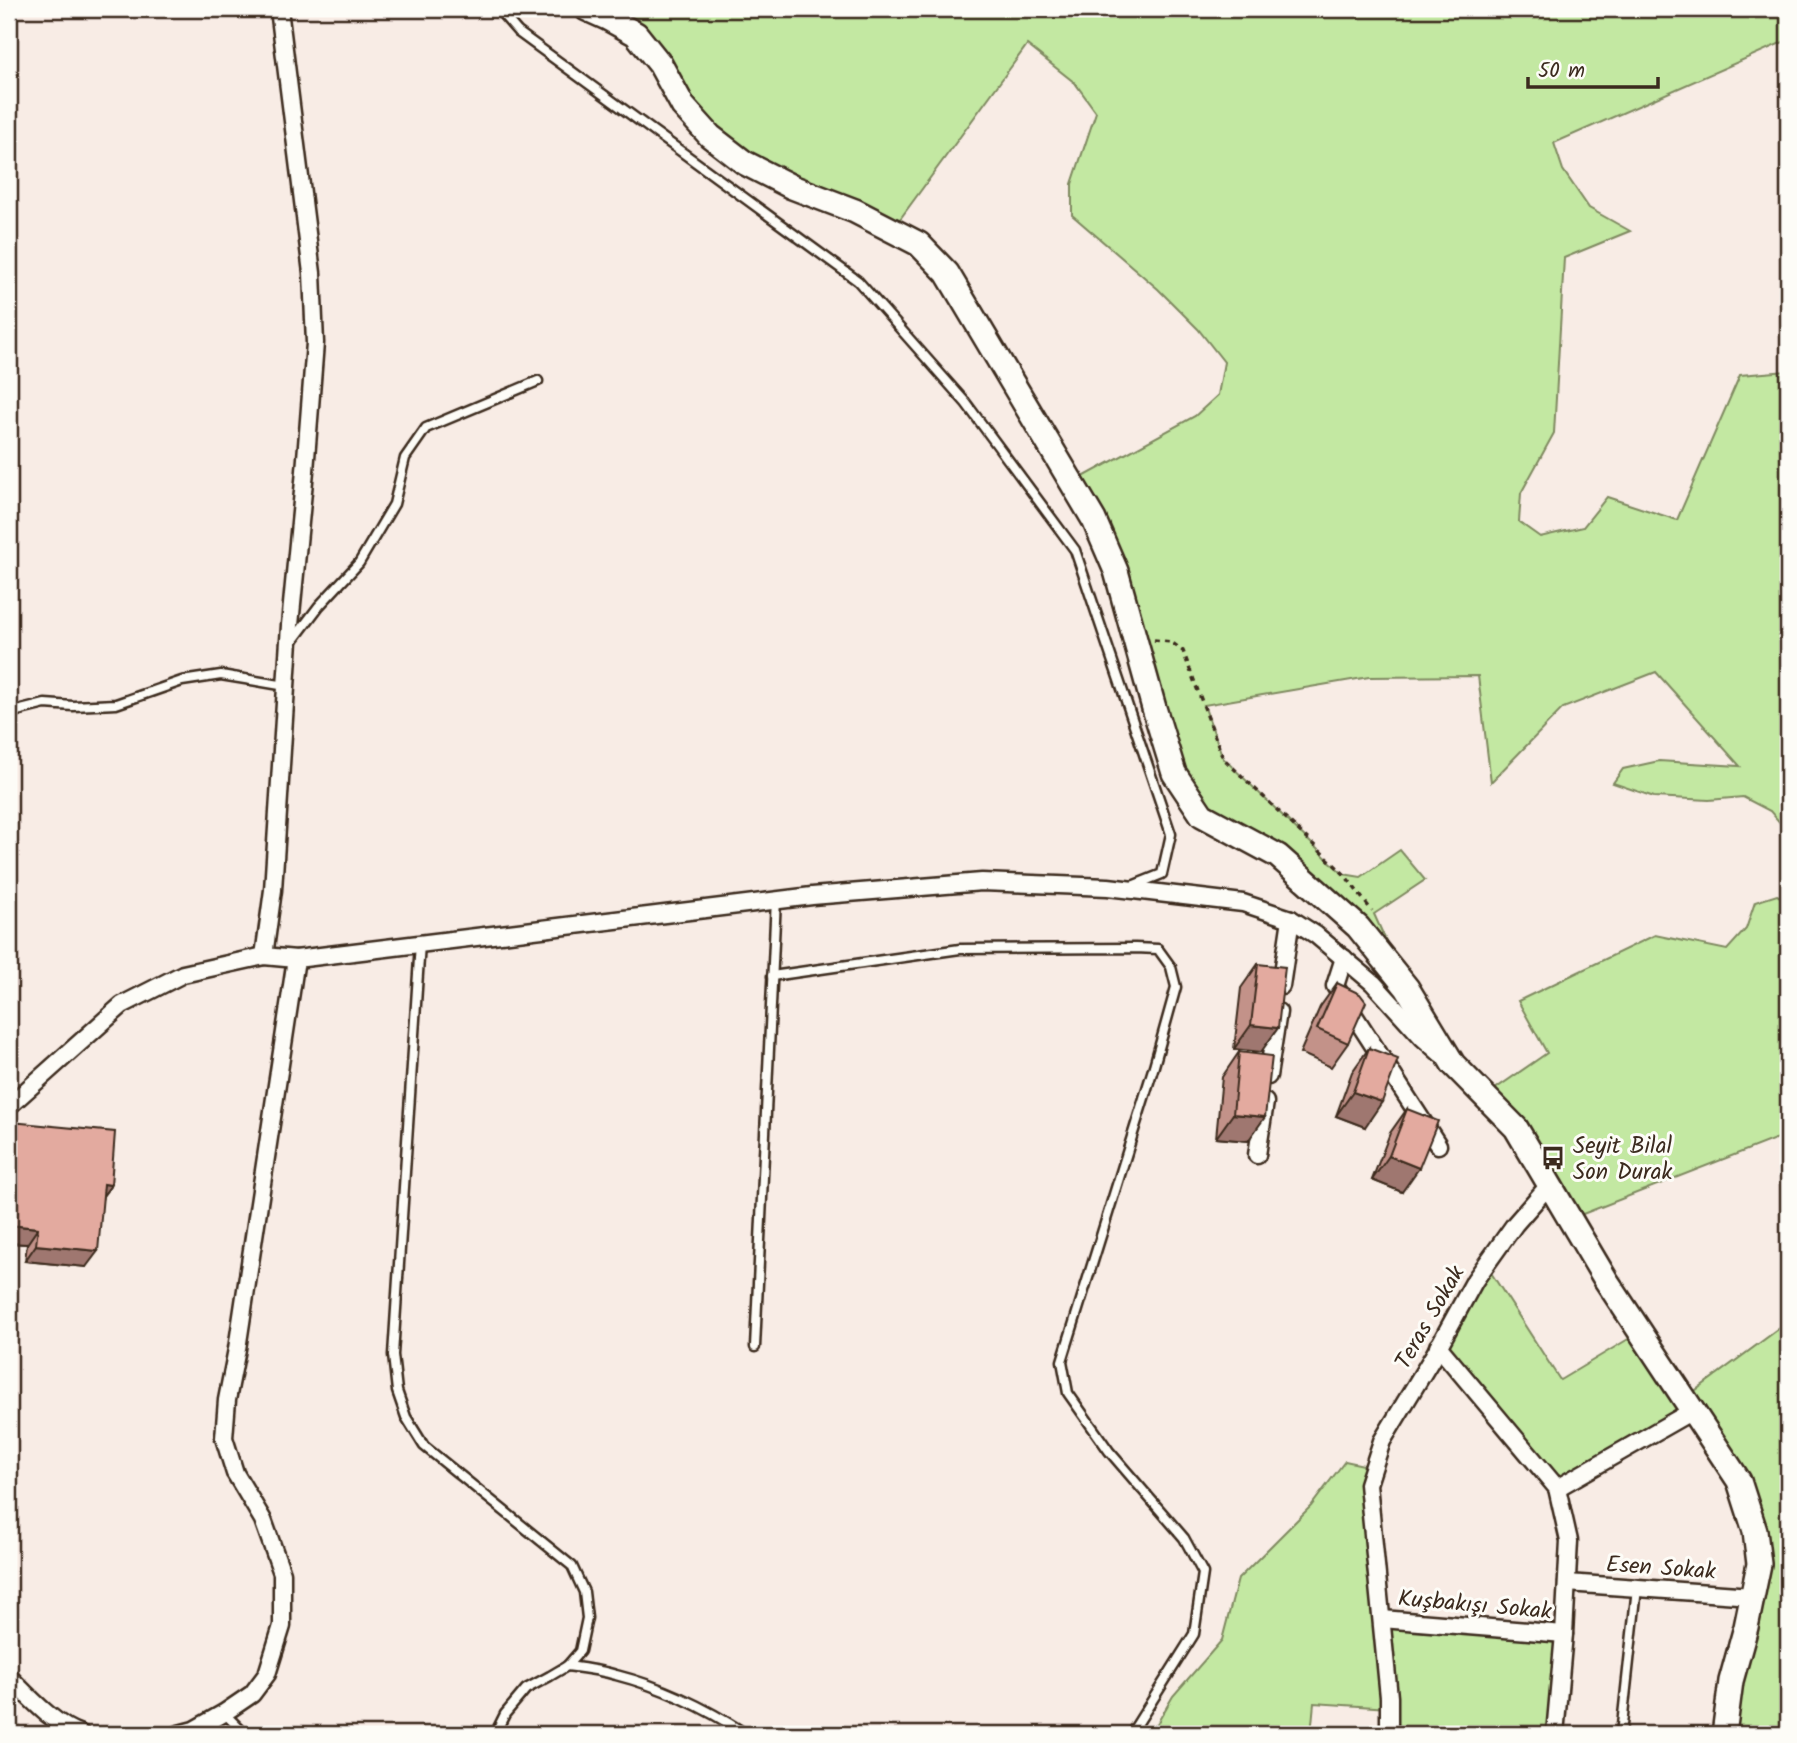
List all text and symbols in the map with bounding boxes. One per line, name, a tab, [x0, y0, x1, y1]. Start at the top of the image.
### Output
scale bar	[1528, 46, 1657, 90]
text: 50 m	[1538, 55, 1585, 88]
place label: Seyit Bilal Son Durak	[1573, 1129, 1672, 1191]
bus stop icon: Seyit Bilal Son Durak	[1539, 1144, 1567, 1172]
street label: Teras Sokak	[1386, 1259, 1475, 1377]
street label: Esen Sokak	[1605, 1547, 1717, 1591]
street label: Kuşbakışı Sokak	[1397, 1581, 1553, 1631]

